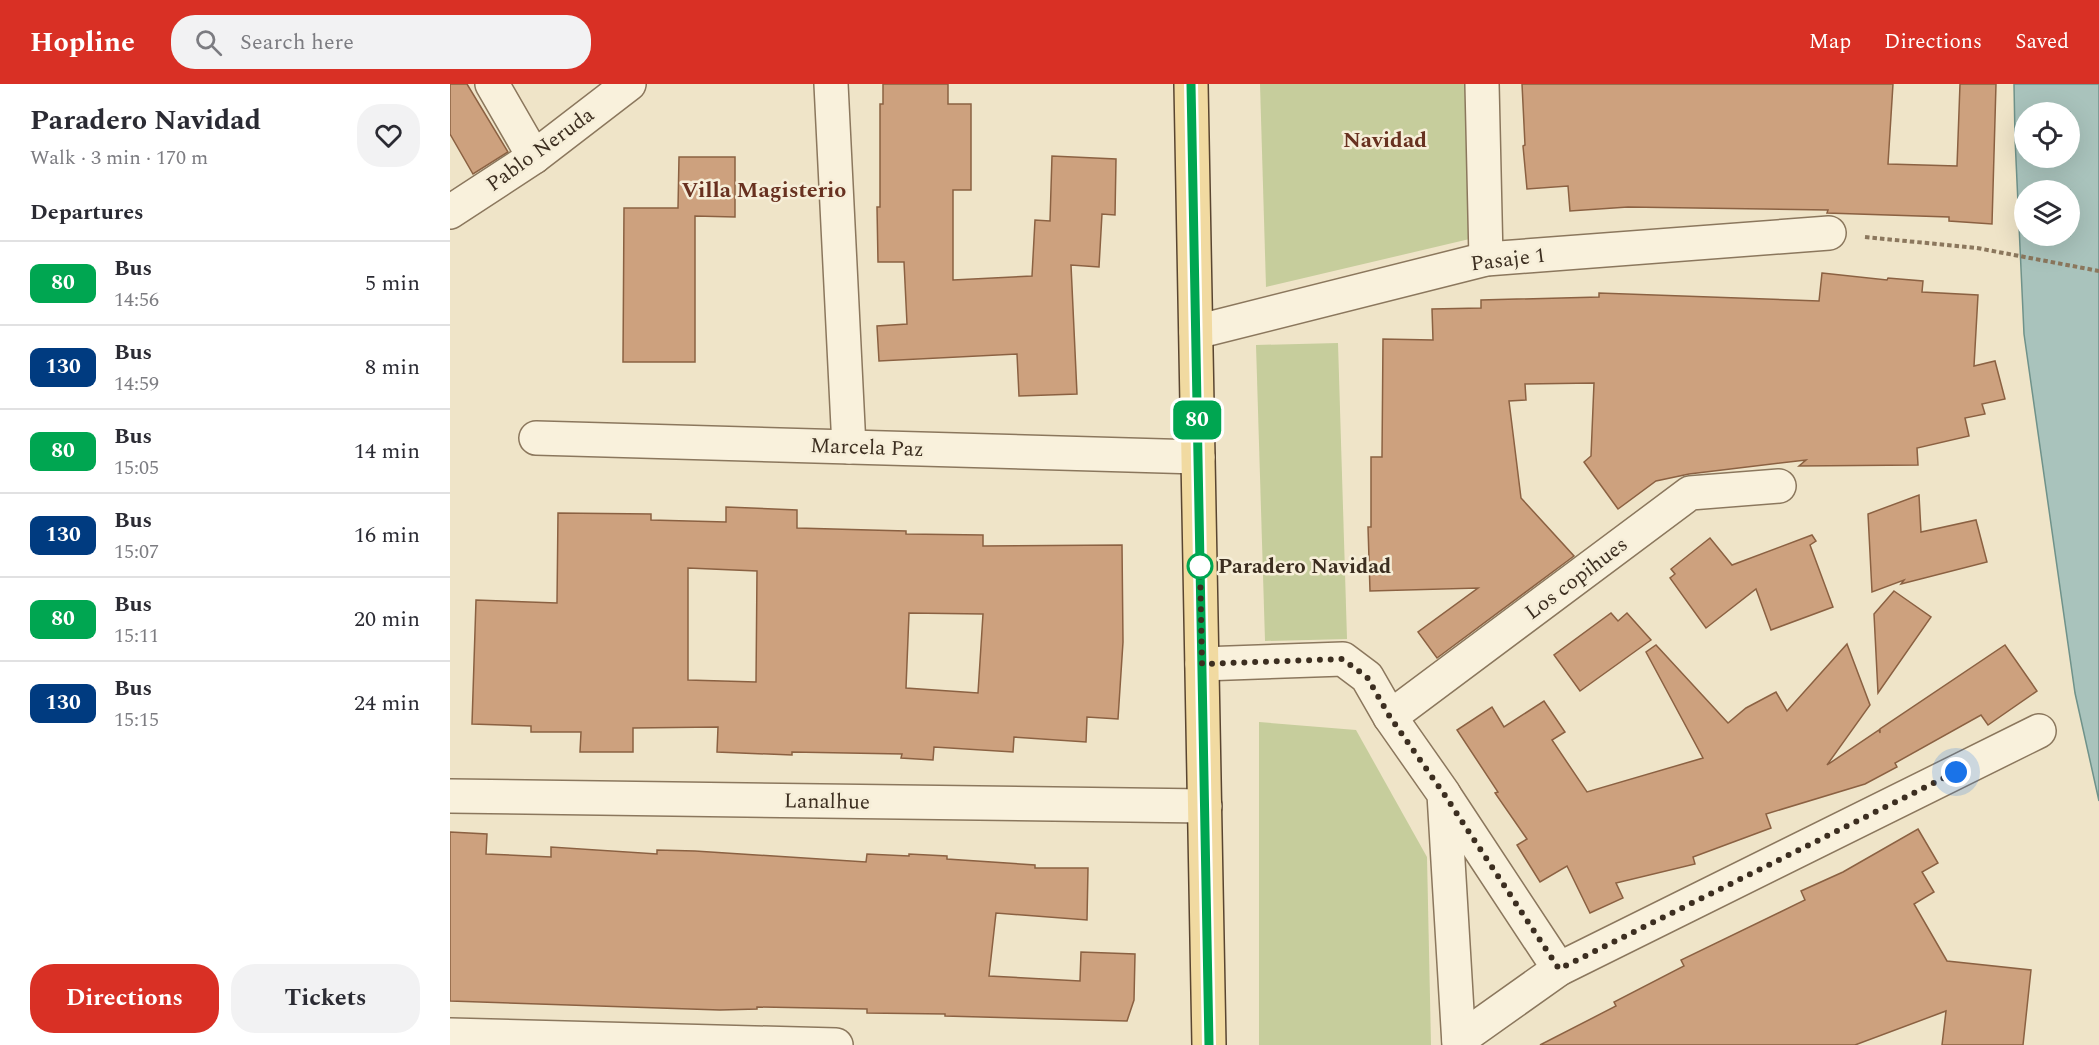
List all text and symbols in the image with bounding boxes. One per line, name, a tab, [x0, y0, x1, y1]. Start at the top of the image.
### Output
search box	[171, 15, 591, 69]
text: Hopline	[30, 21, 135, 64]
icon: search	[192, 26, 225, 59]
text: Search here	[240, 26, 354, 59]
text: Map	[1809, 26, 1851, 58]
text: Directions	[1884, 26, 1982, 58]
text: Saved	[2015, 26, 2069, 58]
text: Paradero Navidad	[30, 99, 261, 142]
street label: Pablo Neruda	[480, 99, 602, 200]
map controls	[2014, 102, 2080, 246]
button: locate	[2014, 102, 2080, 168]
button: heart	[357, 104, 420, 167]
district label: Navidad	[1343, 124, 1427, 157]
text: Walk · 3 min · 170 m	[30, 143, 208, 173]
district label: Villa Magisterio	[682, 174, 846, 207]
button: layers	[2014, 180, 2080, 246]
text: Departures	[30, 196, 144, 229]
street label: Pasaje 1	[1469, 240, 1547, 280]
text: Bus	[114, 252, 152, 285]
text: 80	[51, 267, 75, 299]
text: 5 min	[365, 267, 420, 300]
text: 14:56	[114, 285, 159, 315]
text: Bus	[114, 336, 152, 369]
text: 130	[45, 351, 81, 383]
text: 8 min	[365, 351, 420, 384]
text: 14:59	[114, 369, 159, 399]
line badge: 80	[1170, 400, 1224, 440]
text: 80	[1185, 404, 1209, 436]
text: Bus	[114, 420, 152, 453]
street label: Marcela Paz	[810, 430, 924, 466]
text: 80	[51, 435, 75, 467]
text: 14 min	[354, 435, 420, 468]
text: 15:05	[114, 453, 159, 483]
text: Bus	[114, 504, 152, 537]
text: 130	[45, 519, 81, 551]
text: 16 min	[354, 519, 420, 552]
street label: Los copihues	[1518, 529, 1635, 628]
text: 15:07	[114, 537, 159, 567]
place label: Paradero Navidad	[1218, 551, 1391, 583]
marker: Paradero Navidad	[1187, 553, 1213, 579]
text: Bus	[114, 588, 152, 621]
text: 80	[51, 603, 75, 635]
text: 20 min	[354, 603, 420, 636]
text: 15:11	[114, 621, 159, 651]
text: Bus	[114, 672, 152, 705]
text: 130	[45, 687, 81, 719]
text: 24 min	[354, 687, 420, 720]
text: 15:15	[114, 705, 159, 735]
your location	[1941, 757, 1971, 787]
street label: Lanalhue	[784, 785, 870, 819]
button: Directions	[30, 964, 219, 1033]
button: Tickets	[231, 964, 420, 1033]

